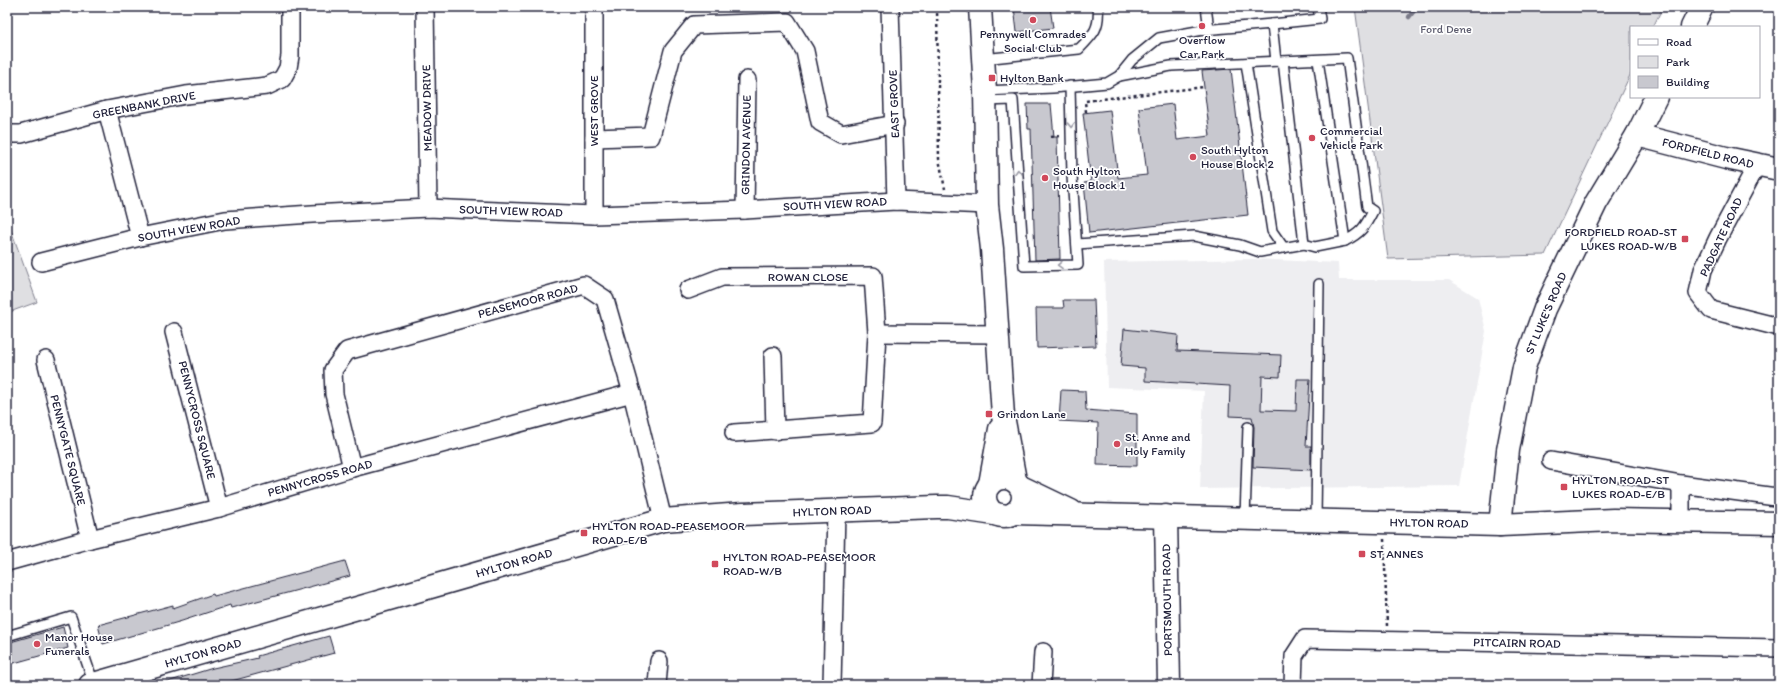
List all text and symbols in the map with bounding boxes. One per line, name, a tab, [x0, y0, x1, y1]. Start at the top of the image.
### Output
marker: Pennywell Comrades Social Club	[1028, 15, 1038, 25]
marker: Overflow Car Park	[1197, 21, 1207, 31]
park label: Ford Dene	[1420, 22, 1472, 36]
legend	[1630, 26, 1760, 98]
place label: Pennywell Comrades Social Club	[980, 27, 1086, 55]
place label: Overflow Car Park	[1179, 33, 1225, 61]
text: Road	[1666, 35, 1692, 49]
text: Park	[1666, 55, 1690, 69]
street label: MEADOW DRIVE	[419, 64, 435, 151]
street label: EAST GROVE	[886, 69, 902, 138]
place label: Hylton Bank	[1000, 71, 1065, 85]
marker: Hylton Bank	[987, 73, 997, 83]
street label: WEST GROVE	[587, 75, 601, 147]
text: Building	[1666, 75, 1710, 89]
street label: GREENBANK DRIVE	[91, 88, 197, 122]
street label: GRINDON AVENUE	[738, 95, 754, 195]
one-way arrow	[1067, 122, 1075, 128]
place label: Commercial Vehicle Park	[1320, 124, 1383, 152]
marker: Commercial Vehicle Park	[1307, 133, 1317, 143]
street label: FORDFIELD ROAD	[1661, 135, 1756, 171]
place label: South Hylton House Block 2	[1201, 143, 1274, 171]
marker: South Hylton House Block 2	[1188, 152, 1198, 162]
place label: South Hylton House Block 1	[1053, 164, 1125, 192]
one-way arrow	[1013, 169, 1022, 175]
marker: South Hylton House Block 1	[1040, 173, 1050, 183]
street label: SOUTH VIEW ROAD	[783, 194, 887, 214]
street label: PADGATE ROAD	[1697, 195, 1745, 279]
street label: SOUTH VIEW ROAD	[459, 202, 563, 220]
street label: SOUTH VIEW ROAD	[137, 213, 241, 245]
place label: FORDFIELD ROAD-ST LUKES ROAD-W/B	[1565, 225, 1677, 253]
marker: FORDFIELD ROAD-ST LUKES ROAD-W/B	[1680, 234, 1690, 244]
one-way arrow	[1057, 261, 1063, 269]
street label: ROWAN CLOSE	[768, 270, 849, 284]
street label: ST LUKE'S ROAD	[1522, 270, 1570, 356]
street label: PEASEMOOR ROAD	[476, 281, 580, 321]
street label: PENNYCROSS SQUARE	[175, 359, 219, 481]
street label: PENNYGATE SQUARE	[47, 393, 89, 507]
place label: Grindon Lane	[997, 407, 1066, 421]
marker: Grindon Lane	[984, 409, 994, 419]
place label: St. Anne and Holy Family	[1125, 430, 1191, 458]
marker: St. Anne and Holy Family	[1112, 439, 1122, 449]
street label: PENNYCROSS ROAD	[266, 456, 374, 500]
place label: HYLTON ROAD-ST LUKES ROAD-E/B	[1572, 473, 1670, 501]
marker: HYLTON ROAD-ST LUKES ROAD-E/B	[1559, 482, 1569, 492]
street label: HYLTON ROAD	[792, 503, 872, 519]
street label: HYLTON ROAD	[1389, 515, 1469, 531]
place label: HYLTON ROAD-PEASEMOOR ROAD-E/B	[592, 519, 745, 547]
marker: HYLTON ROAD-PEASEMOOR ROAD-E/B	[579, 528, 589, 538]
street label: PORTSMOUTH ROAD	[1159, 544, 1175, 656]
street label: HYLTON ROAD	[474, 545, 554, 581]
place label: ST ANNES	[1370, 547, 1424, 561]
marker: ST ANNES	[1357, 549, 1367, 559]
place label: HYLTON ROAD-PEASEMOOR ROAD-W/B	[723, 550, 876, 578]
marker: HYLTON ROAD-PEASEMOOR ROAD-W/B	[710, 559, 720, 569]
place label: Manor House Funerals	[45, 630, 113, 658]
street label: HYLTON ROAD	[163, 635, 243, 671]
street label: PITCAIRN ROAD	[1473, 635, 1561, 651]
marker: Manor House Funerals	[32, 639, 42, 649]

